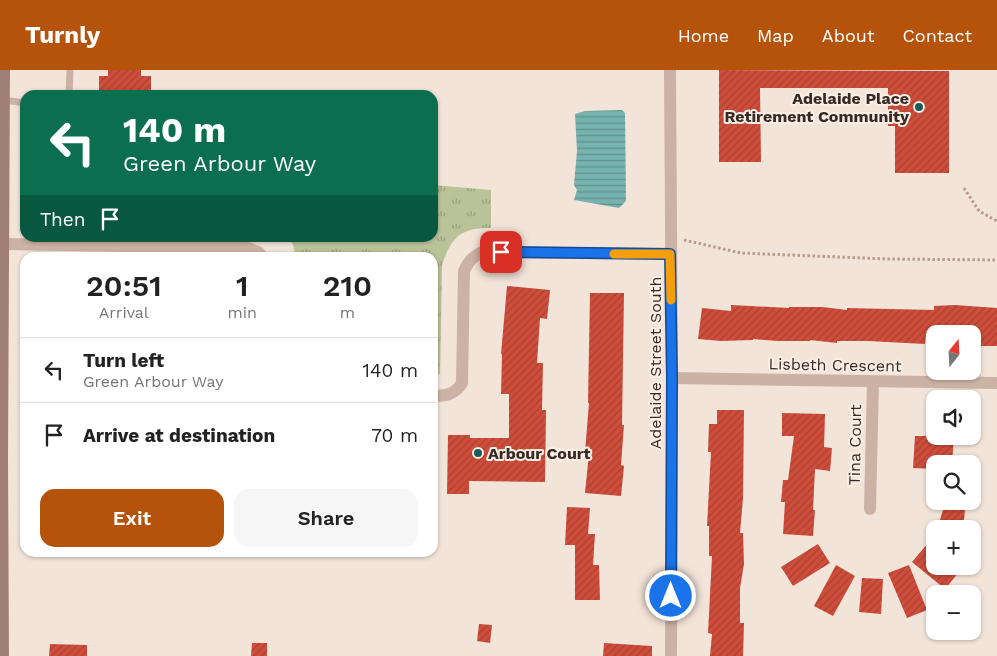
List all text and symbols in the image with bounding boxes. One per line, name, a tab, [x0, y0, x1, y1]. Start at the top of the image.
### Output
text: Turnly	[25, 21, 100, 49]
text: Home	[678, 25, 729, 46]
text: Map	[757, 25, 794, 46]
text: About	[822, 25, 874, 46]
text: Contact	[902, 25, 972, 46]
place label: Adelaide Place Retirement Community	[724, 89, 910, 126]
marker: Adelaide Place Retirement Community	[913, 101, 925, 113]
text: 140 m	[123, 109, 226, 151]
icon: left	[40, 110, 105, 175]
text: Green Arbour Way	[123, 151, 316, 176]
icon: arrive	[96, 205, 124, 233]
text: Then	[40, 208, 86, 231]
pin	[480, 231, 522, 273]
icon: arrive	[487, 238, 515, 266]
text: 20:51	[86, 268, 162, 303]
text: 1	[236, 268, 248, 303]
text: 210	[323, 268, 372, 303]
street label: Adelaide Street South	[646, 277, 665, 449]
text: Arrival	[99, 303, 149, 322]
text: min	[228, 303, 257, 322]
text: m	[340, 303, 355, 322]
north arrow	[926, 325, 981, 380]
map controls	[926, 325, 981, 640]
text: Turn left	[83, 349, 164, 372]
street label: Lisbeth Crescent	[768, 354, 902, 376]
icon: left	[40, 356, 68, 384]
text: 140 m	[363, 359, 418, 382]
text: Green Arbour Way	[83, 372, 223, 391]
button: sound	[926, 390, 981, 445]
street label: Tina Court	[845, 404, 865, 486]
icon: arrive	[40, 421, 68, 449]
text: Arrive at destination	[83, 424, 275, 447]
text: 70 m	[371, 424, 418, 447]
place label: Arbour Court	[488, 444, 591, 463]
marker: Arbour Court	[472, 447, 484, 459]
button: search	[926, 455, 981, 510]
button: Exit	[40, 489, 224, 547]
button: Share	[234, 489, 418, 547]
button: +	[926, 520, 981, 575]
position arrow	[644, 569, 696, 621]
button: −	[926, 585, 981, 640]

